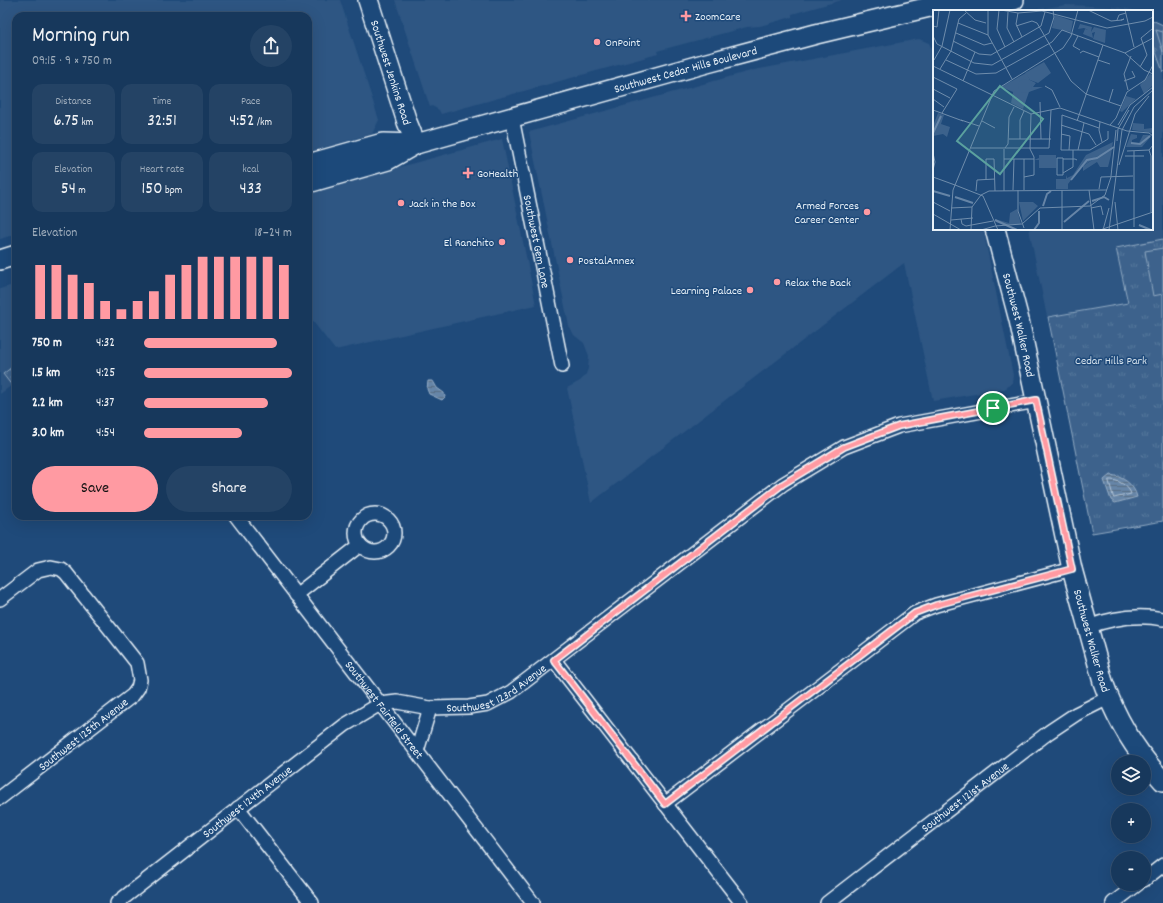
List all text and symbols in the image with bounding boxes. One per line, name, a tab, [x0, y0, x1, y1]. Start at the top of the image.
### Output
place label: ZoomCare	[695, 9, 741, 26]
marker: ZoomCare	[680, 10, 692, 22]
inset map	[933, 10, 1153, 230]
street label: Southwest Jenkins Road	[365, 18, 414, 127]
text: Morning run	[32, 21, 130, 52]
button: share	[250, 25, 292, 67]
place label: OnPoint	[605, 35, 641, 52]
marker: OnPoint	[592, 37, 602, 47]
street label: Southwest Cedar Hills Boulevard	[612, 43, 759, 98]
text: 09:15 · 9 × 750 m	[32, 52, 112, 71]
text: Distance	[55, 94, 91, 110]
text: Time	[153, 94, 171, 110]
text: Pace	[241, 94, 260, 110]
text: 6.75	[53, 110, 79, 134]
text: 32:51	[147, 110, 177, 134]
text: 4:52	[229, 110, 254, 134]
text: km	[79, 115, 93, 131]
text: /km	[254, 115, 272, 131]
text: Elevation	[54, 162, 92, 178]
text: Heart rate	[140, 162, 184, 178]
text: kcal	[242, 162, 259, 178]
place label: GoHealth	[477, 166, 518, 183]
marker: GoHealth	[462, 167, 474, 179]
text: 54	[61, 178, 76, 202]
text: 150	[142, 178, 162, 202]
text: 433	[240, 178, 262, 202]
text: m	[76, 183, 86, 199]
text: bpm	[162, 183, 182, 199]
street label: Southwest Gem Lane	[518, 194, 553, 290]
place label: Jack in the Box	[409, 196, 476, 213]
marker: Jack in the Box	[396, 198, 406, 208]
place label: Armed Forces Career Center	[794, 198, 860, 229]
marker: Armed Forces Career Center	[862, 207, 872, 217]
text: Elevation	[32, 224, 77, 243]
text: 18–24 m	[255, 224, 292, 243]
place label: El Ranchito	[444, 235, 494, 252]
marker: El Ranchito	[497, 237, 507, 247]
place label: PostalAnnex	[578, 253, 635, 270]
marker: PostalAnnex	[565, 255, 575, 265]
street label: Southwest Walker Road	[997, 272, 1038, 379]
place label: Relax the Back	[785, 275, 851, 292]
marker: Relax the Back	[772, 277, 782, 287]
place label: Learning Palace	[671, 283, 742, 300]
marker: Learning Palace	[745, 285, 755, 295]
text: 750 m	[32, 334, 62, 353]
text: 4:32	[96, 334, 115, 353]
park label: Cedar Hills Park	[1075, 353, 1147, 370]
text: 1.5 km	[32, 364, 60, 383]
text: 4:25	[96, 364, 115, 383]
pin	[976, 391, 1010, 425]
text: 2.2 km	[32, 394, 63, 413]
text: 4:37	[96, 394, 114, 413]
icon: arrive	[982, 397, 1004, 419]
text: 3.0 km	[32, 424, 64, 443]
text: 4:54	[96, 424, 115, 443]
button: Save	[32, 466, 158, 512]
button: Share	[166, 466, 292, 512]
street label: Southwest Walker Road	[1068, 588, 1113, 695]
street label: Southwest Fairfield Street	[340, 658, 427, 764]
street label: Southwest 123rd Avenue	[446, 661, 550, 718]
street label: Southwest 125th Avenue	[35, 695, 132, 776]
map controls	[1111, 755, 1151, 891]
button: layers	[1111, 755, 1151, 795]
street label: Southwest 121st Avenue	[918, 759, 1013, 837]
street label: Southwest 124th Avenue	[200, 762, 296, 843]
button: +	[1111, 803, 1151, 843]
button: −	[1111, 851, 1151, 891]

